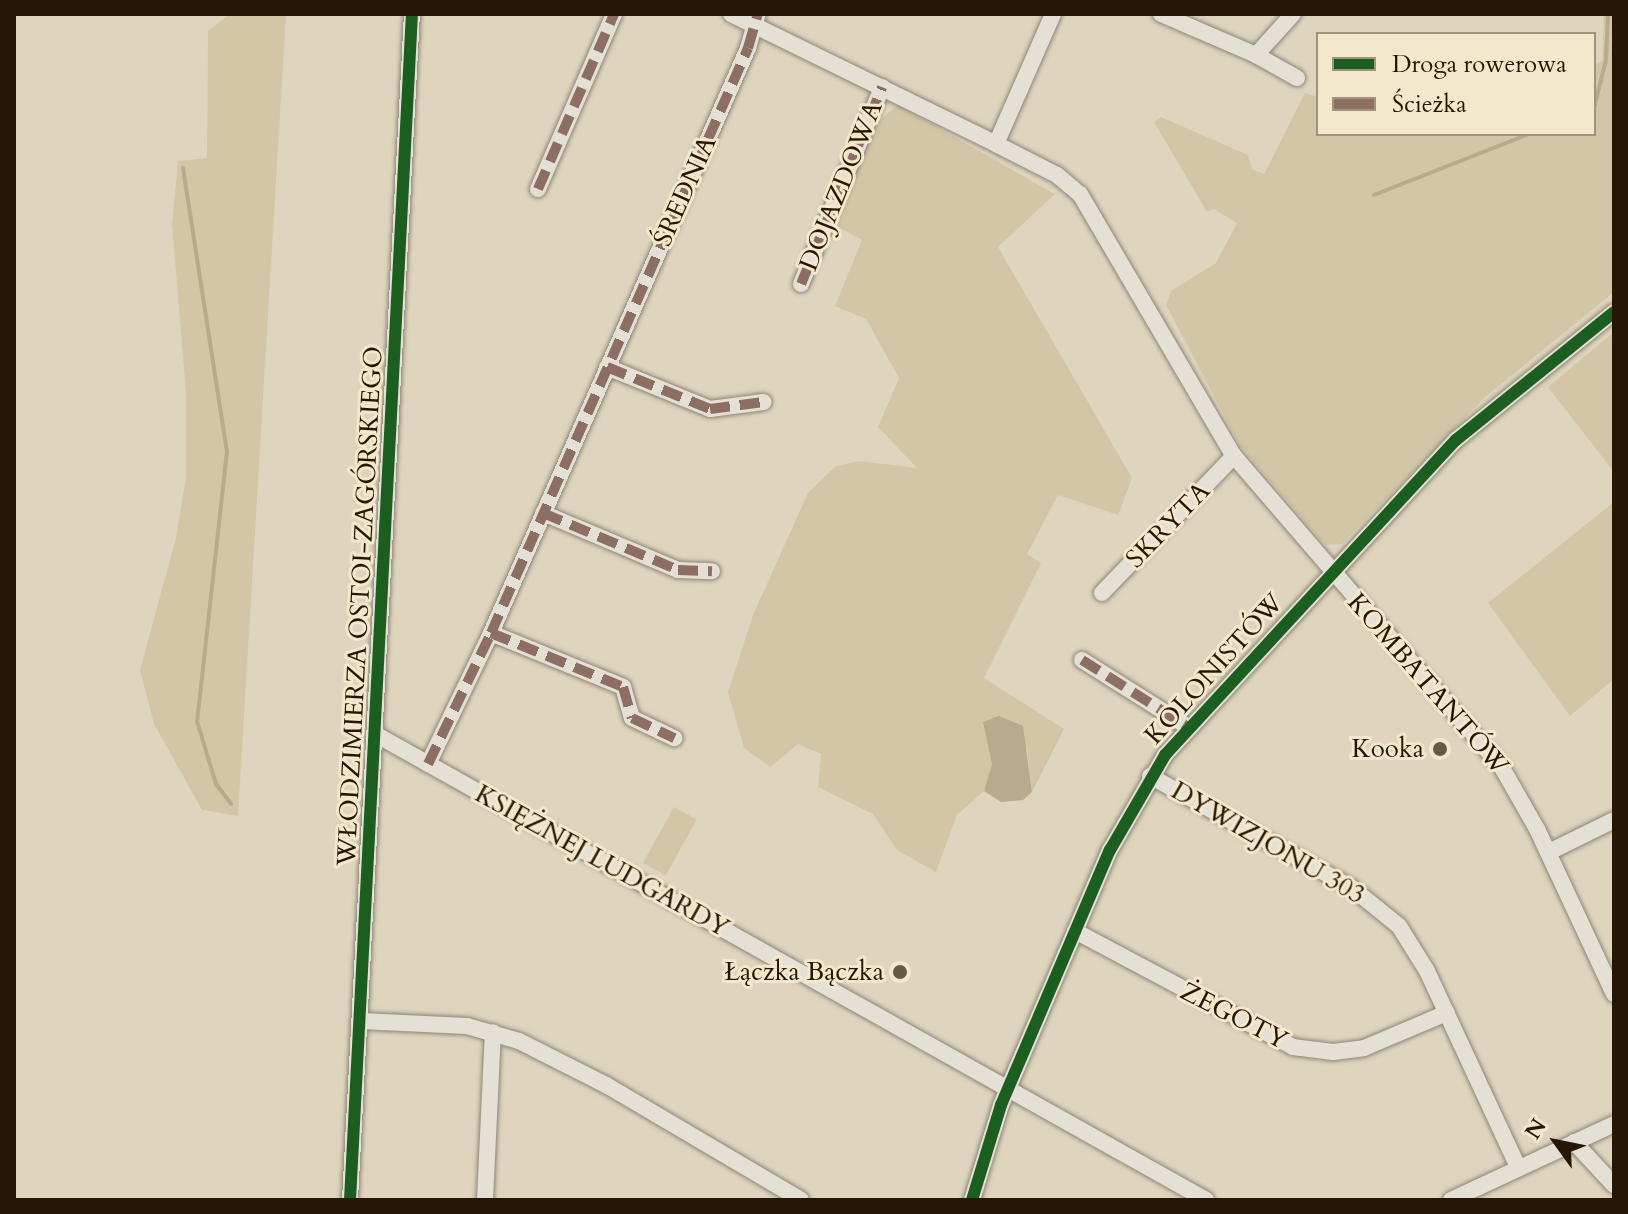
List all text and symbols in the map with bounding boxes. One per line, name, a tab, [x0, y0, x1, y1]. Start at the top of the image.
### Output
legend	[1316, 32, 1596, 136]
text: Droga rowerowa	[1392, 48, 1567, 81]
text: Ścieżka	[1392, 88, 1467, 121]
street label: DOJAZDOWA	[793, 97, 889, 275]
street label: ŚREDNIA	[647, 131, 723, 251]
street label: WŁODZIMIERZA OSTOI-ZAGÓRSKIEGO	[331, 345, 389, 867]
street label: SKRYTA	[1119, 476, 1217, 574]
street label: KOLONISTÓW	[1138, 587, 1290, 751]
street label: KOMBATANTÓW	[1341, 587, 1515, 781]
place label: Kooka	[1351, 733, 1424, 765]
marker: Kooka	[1431, 740, 1449, 758]
street label: DYWIZJONU 303	[1166, 775, 1370, 911]
street label: KSIĘŻNEJ LUDGARDY	[470, 778, 734, 944]
place label: Łączka Bączka	[724, 956, 884, 988]
marker: Łączka Bączka	[891, 963, 909, 981]
street label: ŻEGOTY	[1175, 976, 1293, 1056]
north arrow	[1516, 1102, 1596, 1182]
text: N	[1518, 1113, 1554, 1145]

